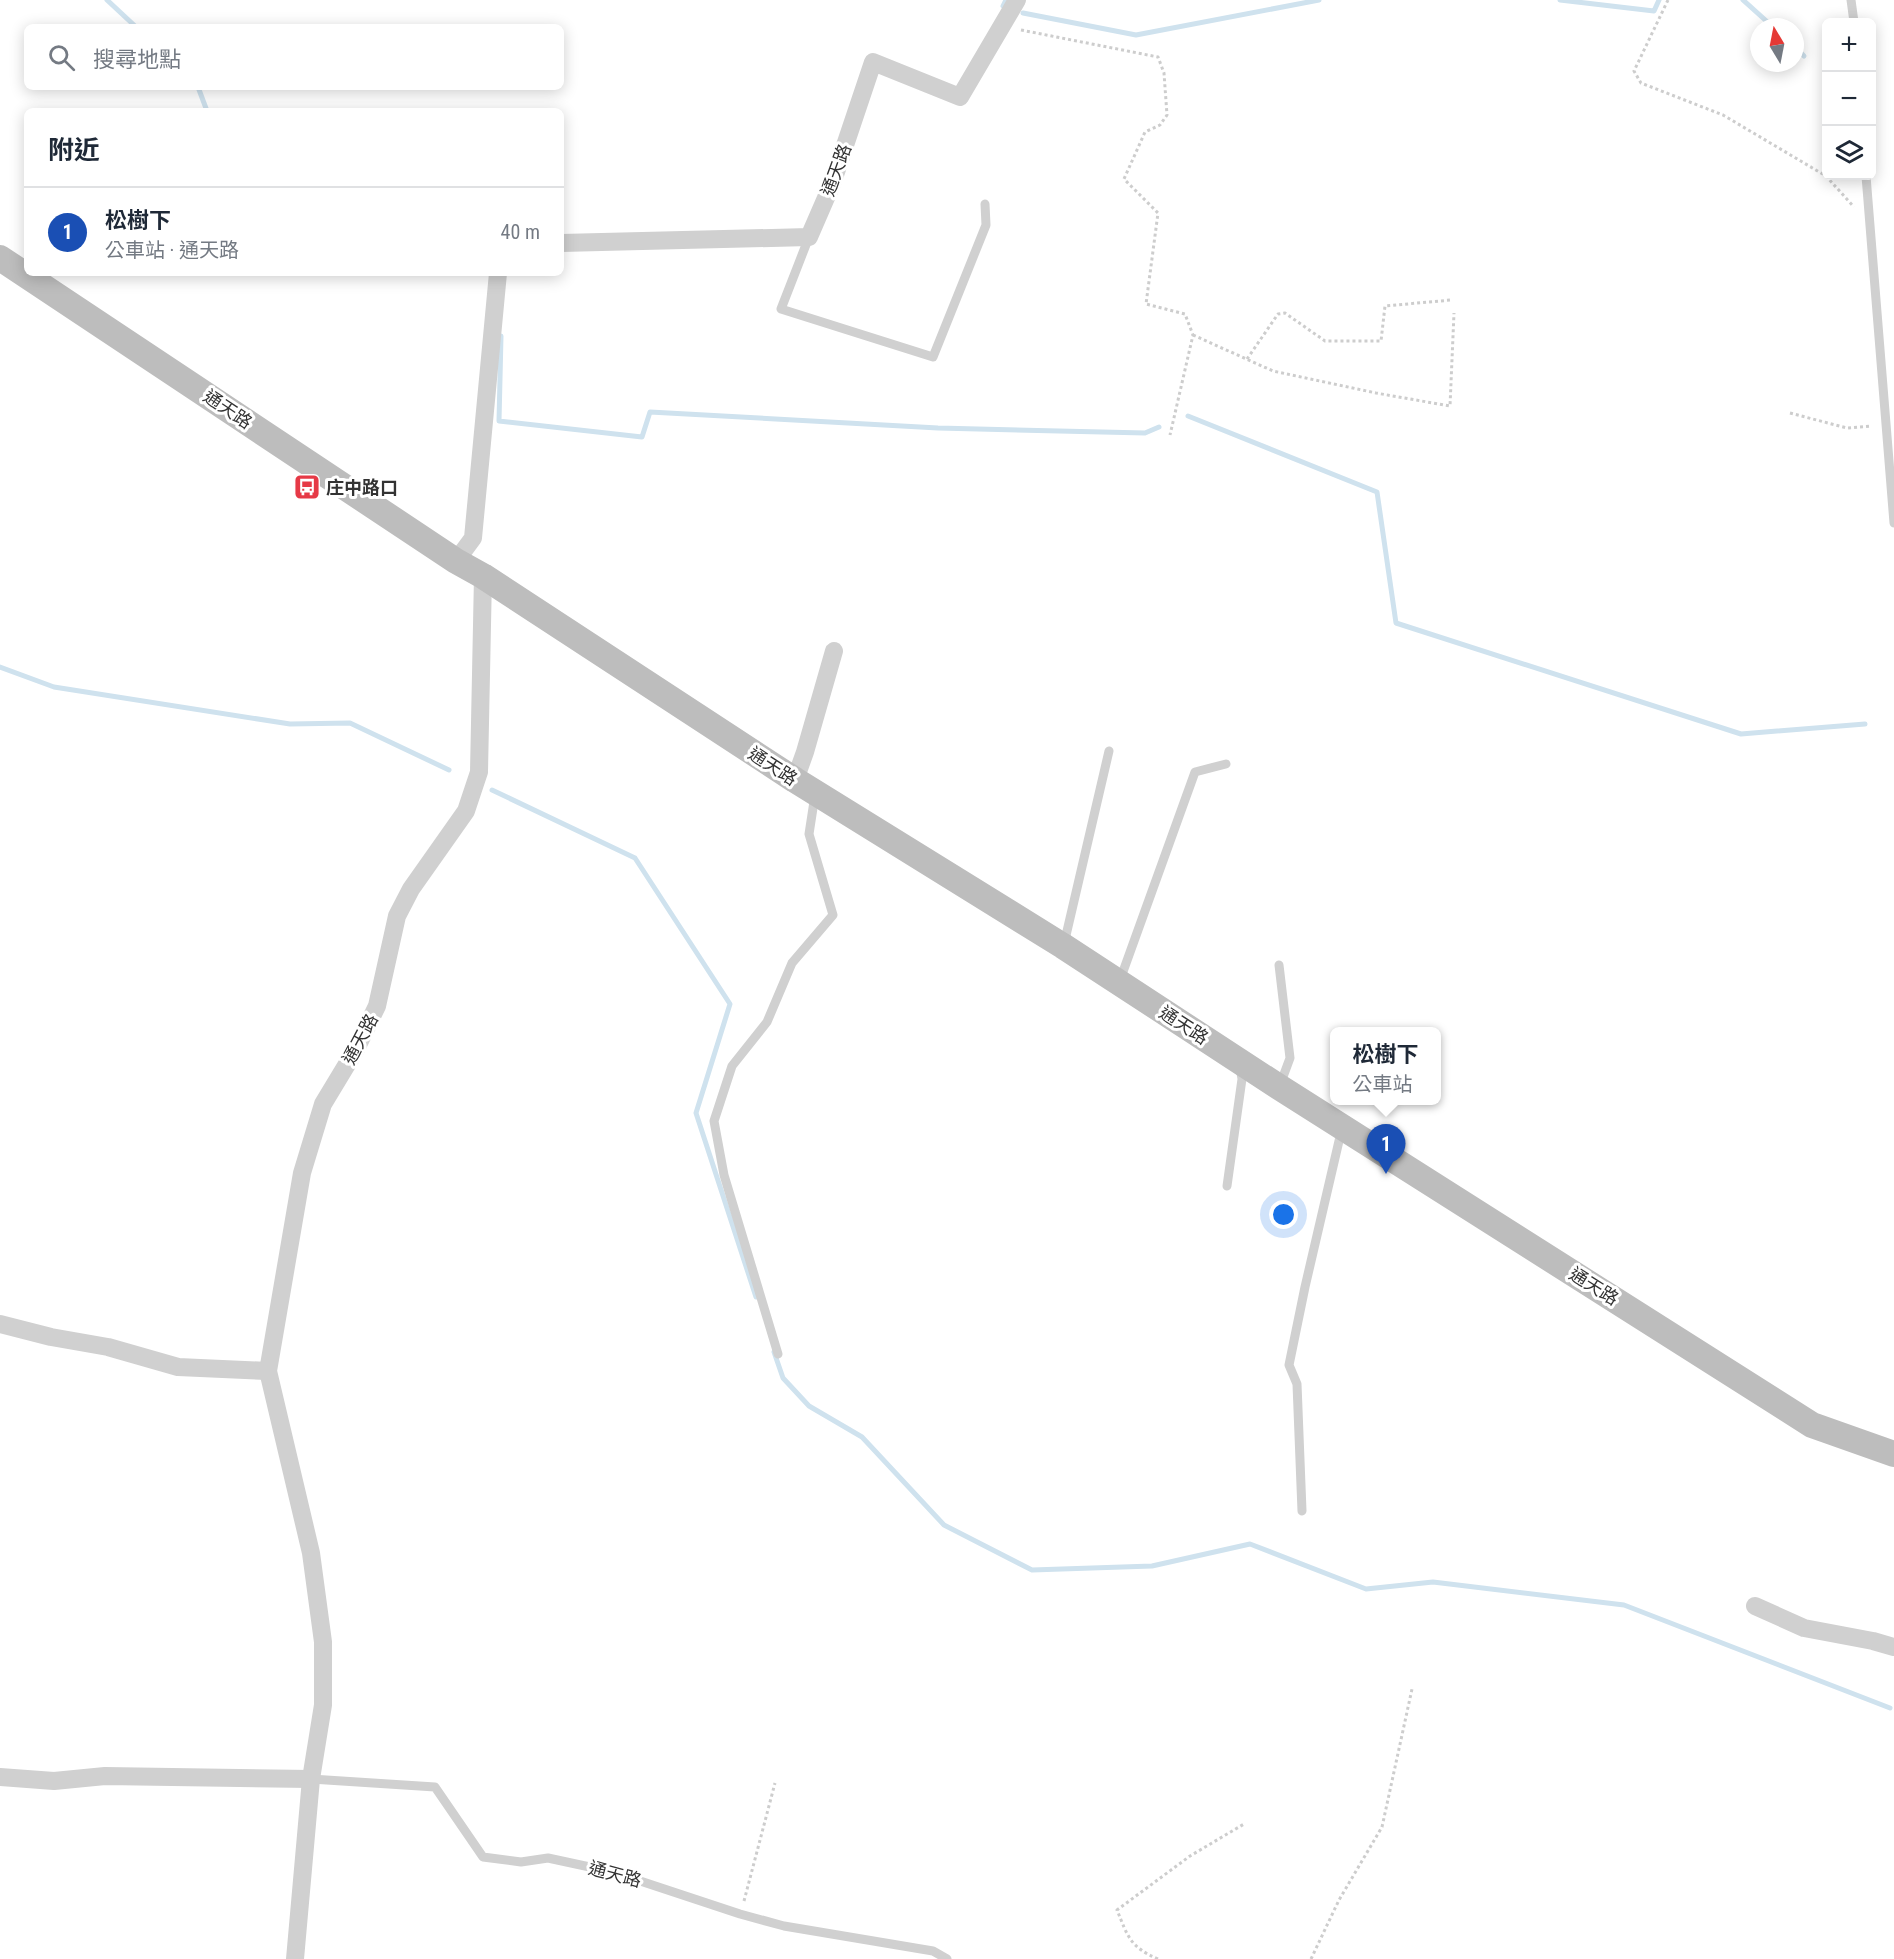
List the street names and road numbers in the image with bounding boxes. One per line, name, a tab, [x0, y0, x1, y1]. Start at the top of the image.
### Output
street label: 通天路	[817, 141, 855, 199]
street label: 通天路	[200, 385, 256, 433]
street label: 通天路	[745, 742, 801, 790]
street label: 通天路	[1156, 1001, 1212, 1049]
street label: 通天路	[338, 1010, 382, 1068]
street label: 通天路	[1566, 1263, 1622, 1309]
street label: 通天路	[586, 1857, 644, 1891]

